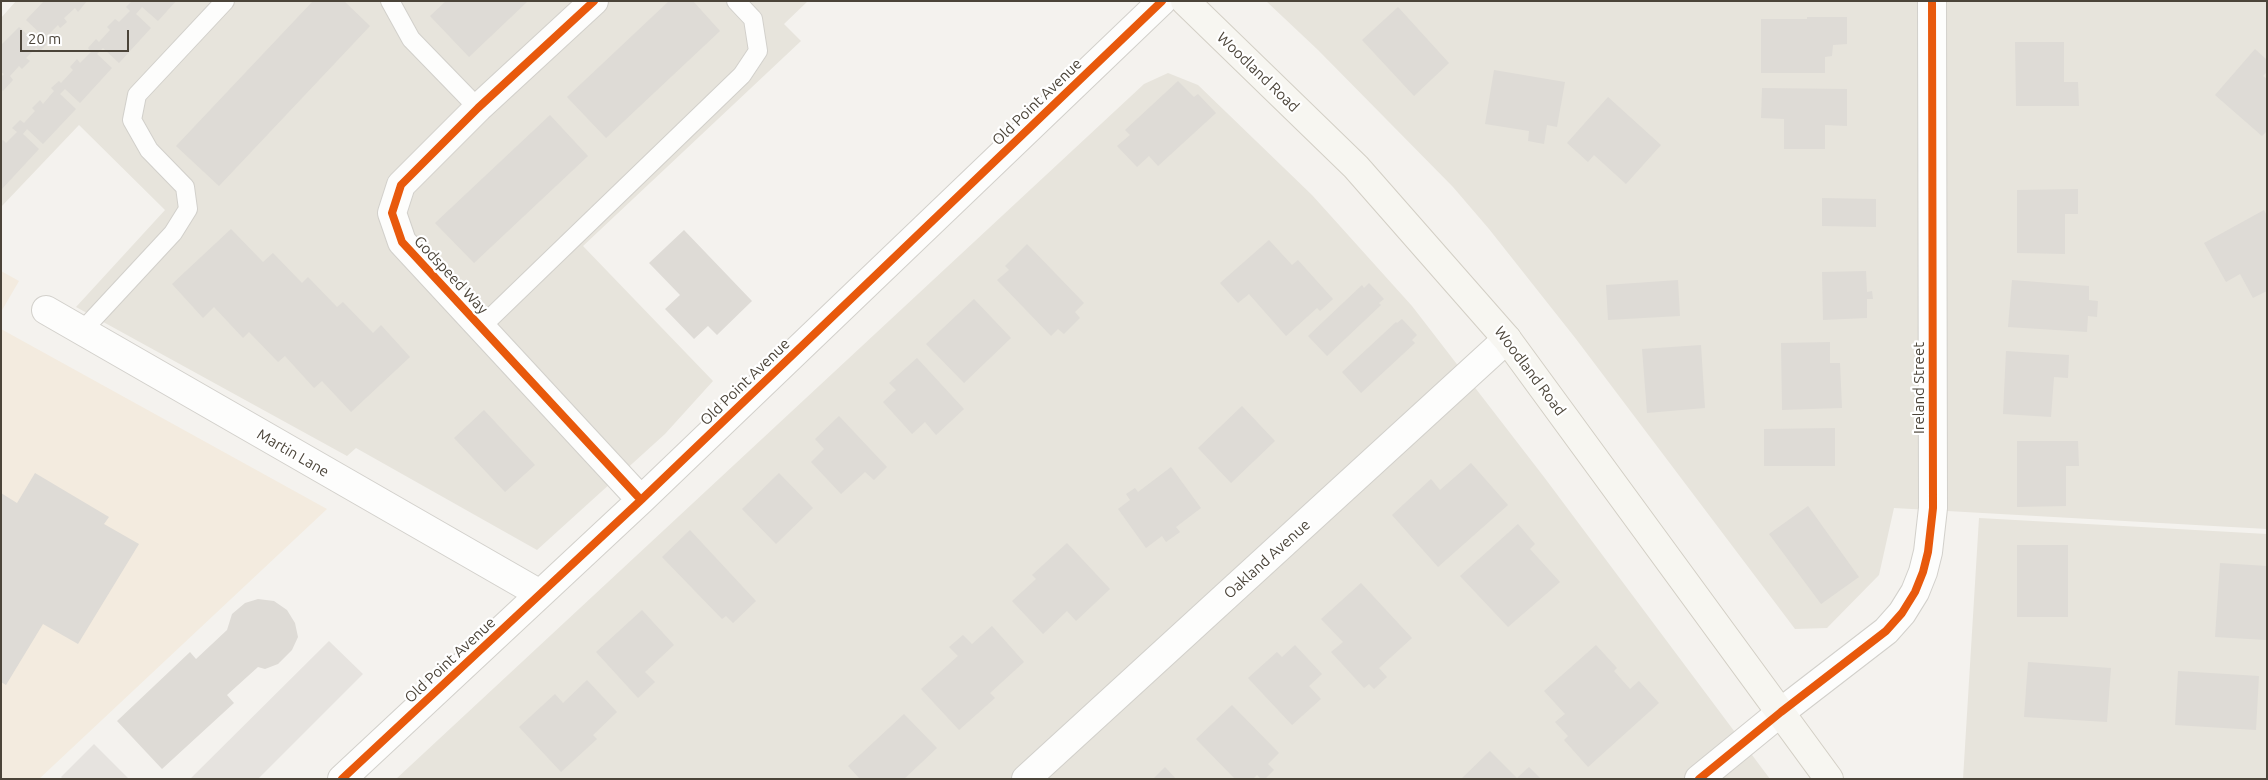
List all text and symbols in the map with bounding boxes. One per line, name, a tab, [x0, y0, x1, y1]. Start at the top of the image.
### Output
scale bar	[22, 20, 131, 52]
street label: Woodland Road	[1213, 28, 1303, 116]
text: 20 m	[28, 30, 61, 47]
street label: Old Point Avenue	[989, 55, 1085, 149]
street label: Godspeed Way	[410, 232, 492, 318]
street label: Woodland Road	[1491, 323, 1569, 419]
street label: Old Point Avenue	[697, 335, 793, 429]
street label: Ireland Street	[1910, 342, 1928, 434]
street label: Martin Lane	[254, 425, 332, 481]
street label: Oakland Avenue	[1220, 516, 1314, 602]
street label: Old Point Avenue	[401, 613, 499, 707]

